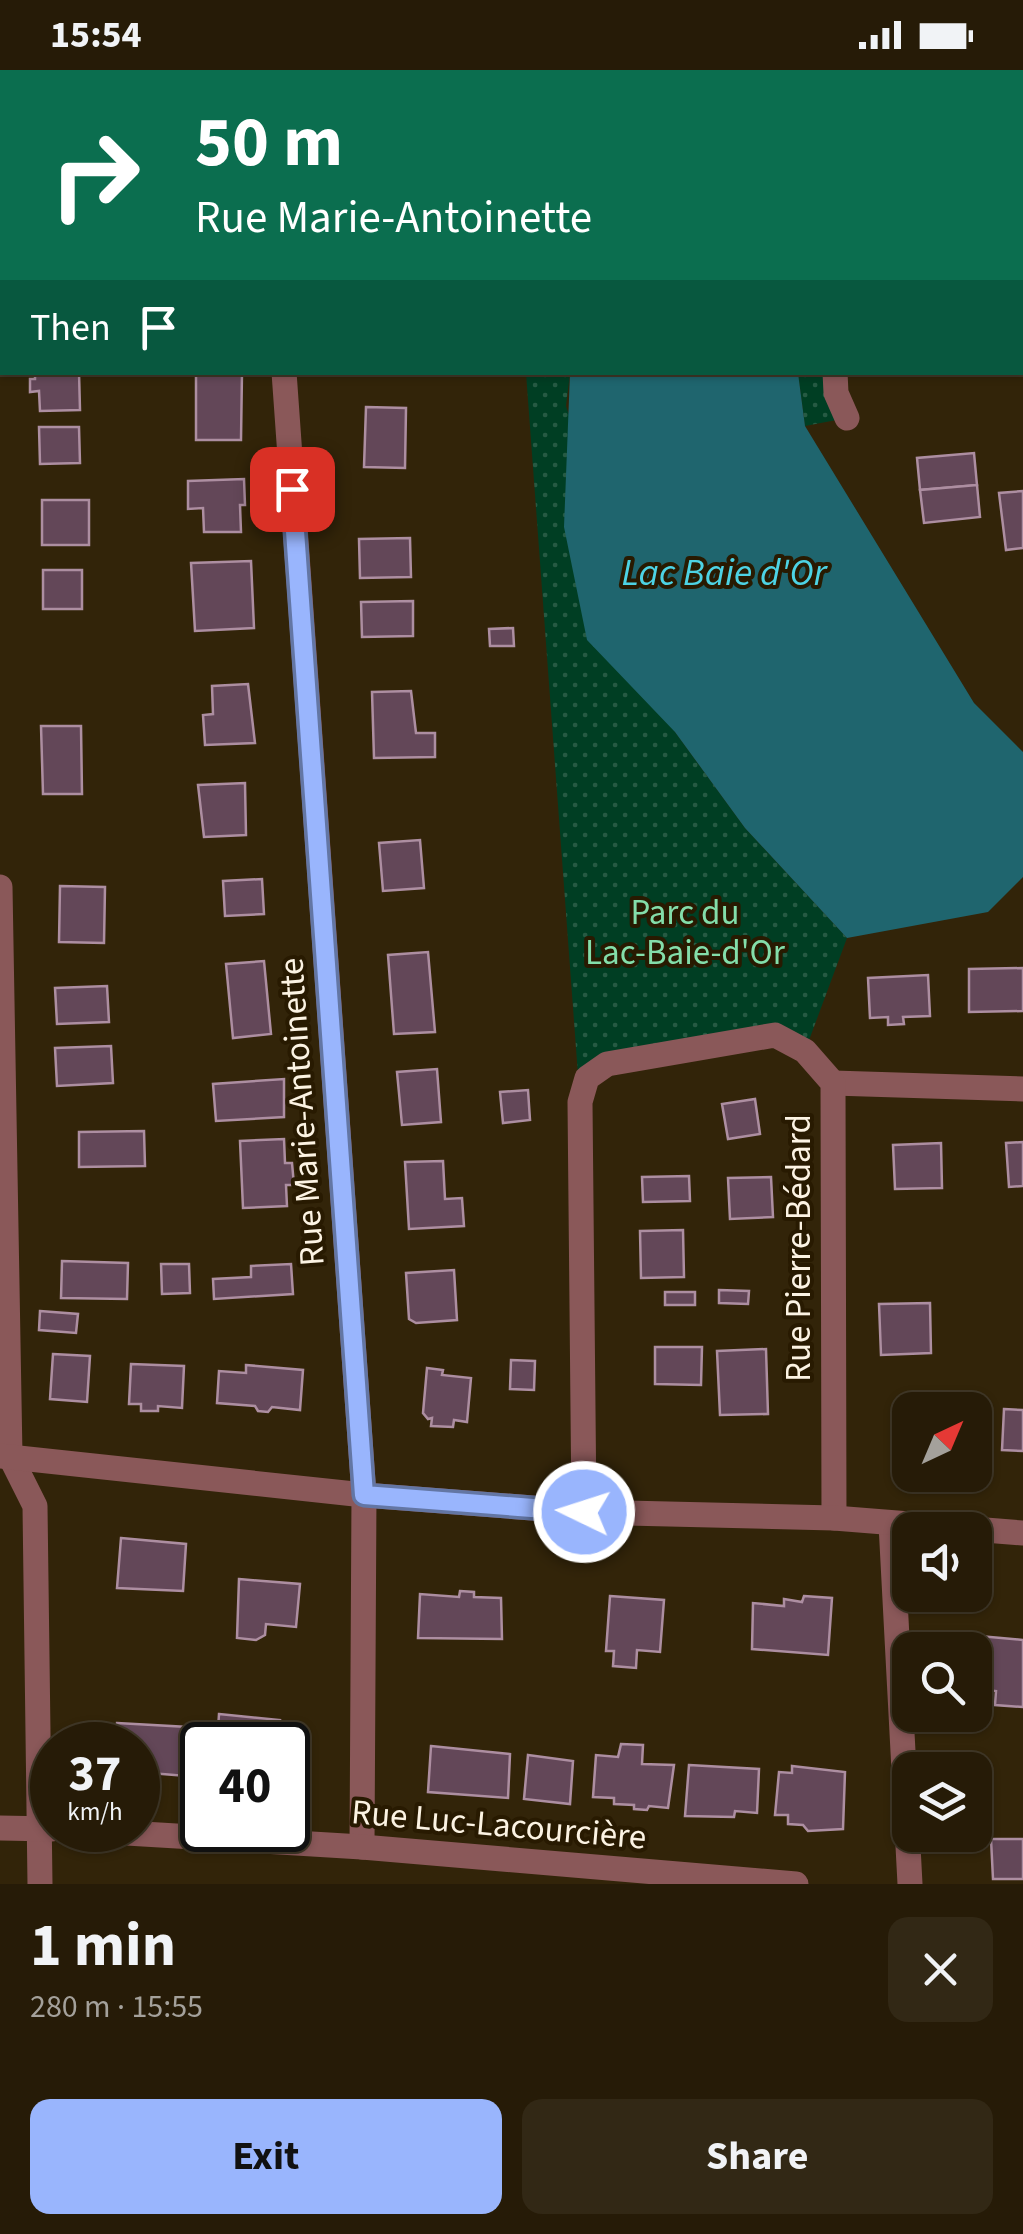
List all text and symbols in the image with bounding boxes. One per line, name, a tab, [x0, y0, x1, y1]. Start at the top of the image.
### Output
text: 15:54	[50, 8, 142, 62]
text: 50 m	[195, 93, 343, 193]
icon: right	[30, 110, 160, 240]
text: Rue Marie-Antoinette	[195, 186, 592, 250]
icon: arrive	[131, 300, 186, 355]
text: Then	[30, 301, 111, 355]
pin	[250, 447, 335, 532]
icon: arrive	[265, 462, 320, 517]
water label: Lac Baie d'Or	[622, 546, 828, 600]
park label: Parc du Lac-Baie-d'Or	[585, 888, 786, 978]
street label: Rue Marie-Antoinette	[266, 956, 338, 1268]
street label: Rue Pierre-Bédard	[774, 1114, 824, 1382]
north arrow	[892, 1392, 992, 1492]
map controls	[892, 1392, 992, 1852]
position arrow	[532, 1460, 636, 1564]
button: sound	[892, 1512, 992, 1612]
button: search	[892, 1632, 992, 1732]
speed limit sign: 40	[180, 1722, 310, 1852]
text: 37	[69, 1739, 121, 1810]
button: layers	[892, 1752, 992, 1852]
street label: Rue Luc-Lacourcière	[349, 1787, 648, 1863]
text: km/h	[67, 1794, 123, 1830]
text: 1 min	[30, 1904, 176, 1989]
button: close	[888, 1917, 993, 2022]
text: 280 m · 15:55	[30, 1984, 203, 2030]
button: Exit	[30, 2099, 502, 2214]
button: Share	[522, 2099, 993, 2214]

